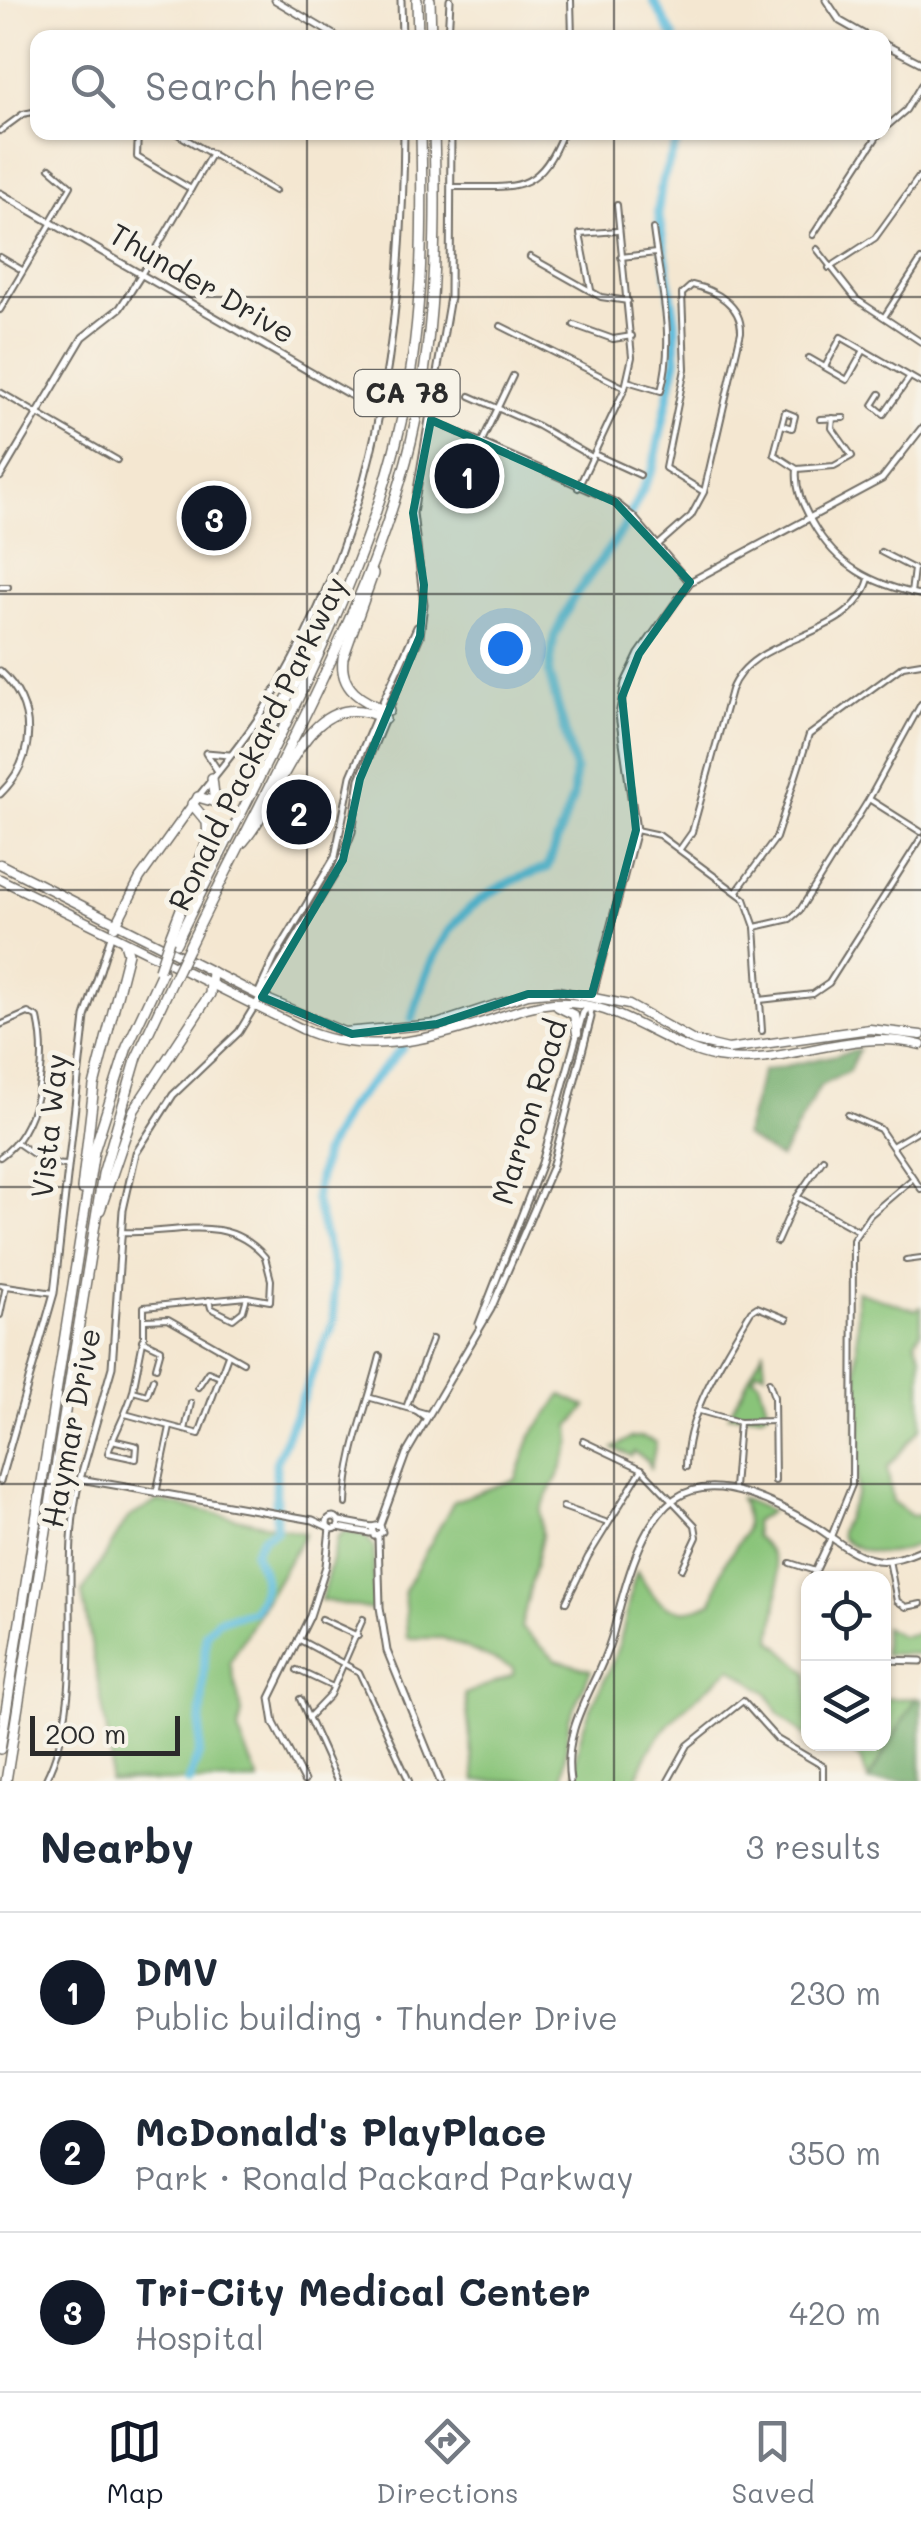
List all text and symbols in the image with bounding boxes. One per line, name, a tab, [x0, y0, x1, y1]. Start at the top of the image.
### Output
search box	[30, 30, 891, 140]
icon: search	[65, 58, 120, 113]
text: Search here	[145, 60, 376, 110]
street label: Thunder Drive	[103, 213, 303, 352]
road number: CA 78	[354, 370, 460, 416]
pin: 1	[434, 438, 500, 514]
pin: 3	[182, 480, 246, 556]
street label: Ronald Packard Parkway	[158, 569, 355, 917]
your location	[480, 623, 531, 674]
pin: 2	[266, 774, 332, 850]
street label: Marron Road	[481, 1014, 575, 1209]
street label: Vista Way	[21, 1051, 75, 1200]
street label: Haymar Drive	[31, 1325, 109, 1531]
map controls	[801, 1571, 891, 1751]
button: locate	[801, 1571, 891, 1661]
button: layers	[801, 1661, 891, 1751]
scale bar	[30, 1711, 180, 1756]
text: 200 m	[45, 1715, 126, 1751]
text: Nearby	[40, 1819, 194, 1874]
text: 3 results	[745, 1825, 881, 1867]
text: DMV	[135, 1946, 218, 1996]
text: 1	[65, 1971, 80, 2013]
text: 230 m	[789, 1971, 881, 2013]
text: Public building · Thunder Drive	[135, 1996, 618, 2038]
text: McDonald's PlayPlace	[135, 2106, 546, 2156]
text: 2	[64, 2131, 81, 2173]
text: 350 m	[788, 2131, 881, 2173]
text: Park · Ronald Packard Parkway	[135, 2156, 634, 2198]
text: Tri-City Medical Center	[135, 2266, 591, 2316]
text: 3	[63, 2291, 82, 2333]
text: 420 m	[789, 2291, 881, 2333]
text: Hospital	[135, 2316, 264, 2358]
tab: Map	[106, 2414, 163, 2510]
tab: Directions	[376, 2414, 519, 2510]
tab: Saved	[731, 2414, 815, 2510]

